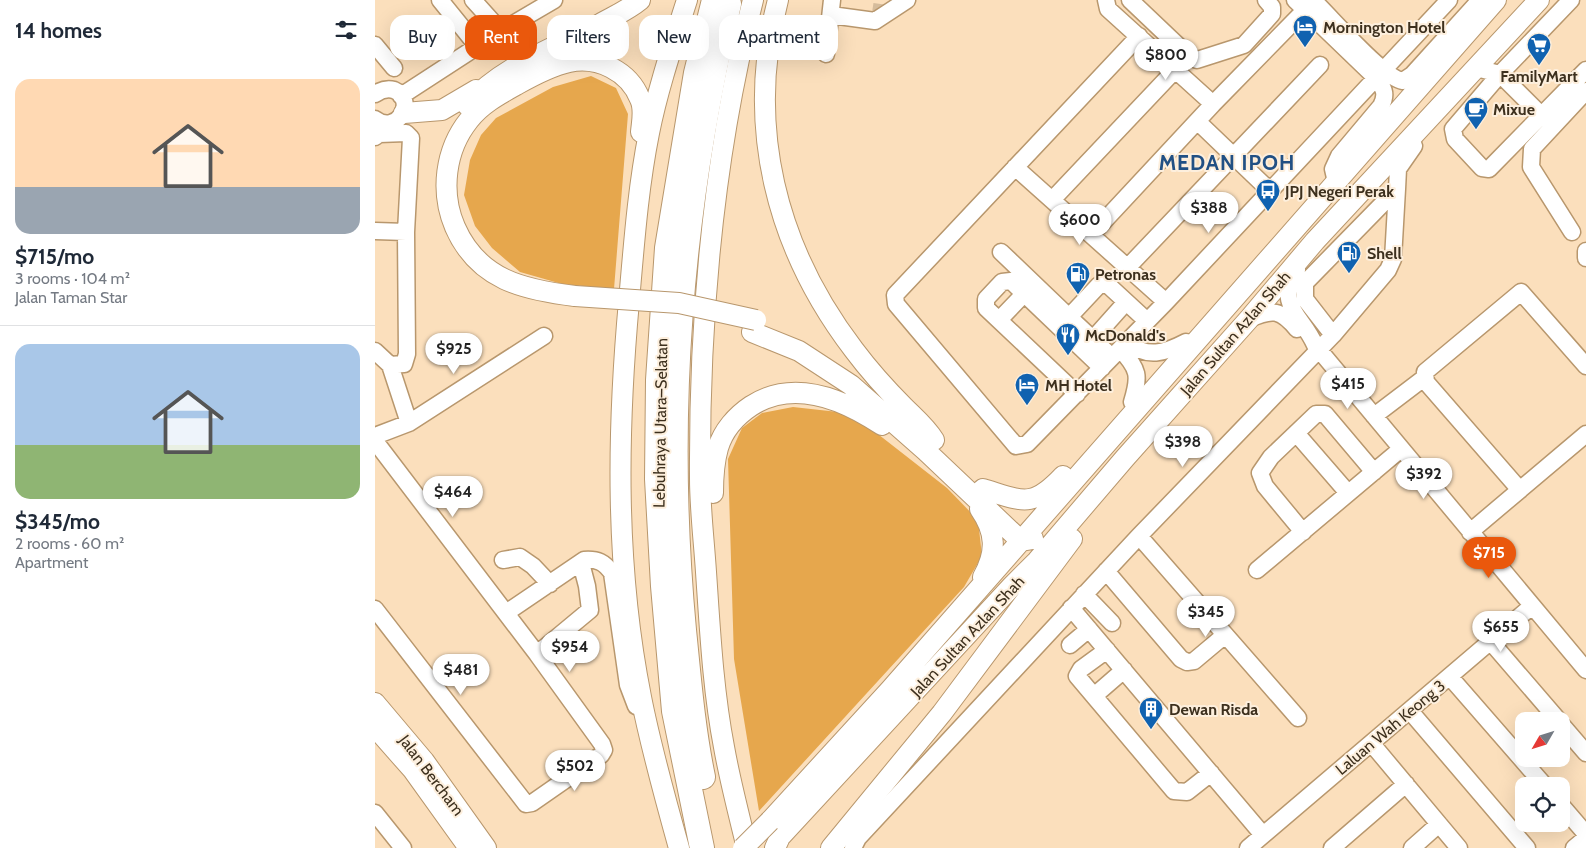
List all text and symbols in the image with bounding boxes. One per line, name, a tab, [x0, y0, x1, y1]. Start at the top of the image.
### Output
hotel icon: Mornington Hotel	[1292, 14, 1318, 48]
chip: Buy	[390, 15, 455, 60]
chip: Rent	[465, 15, 537, 60]
chip: Filters	[547, 15, 629, 60]
chip: New	[639, 15, 709, 60]
chip: Apartment	[719, 15, 838, 60]
icon: filters	[332, 16, 360, 44]
text: 14 homes	[15, 18, 102, 43]
place label: Mornington Hotel	[1323, 18, 1446, 37]
supermarket icon: FamilyMart	[1526, 32, 1552, 66]
pin: $800	[1136, 38, 1196, 81]
text: $800	[1145, 45, 1187, 64]
place label: FamilyMart	[1500, 67, 1578, 86]
cafe icon: Mixue	[1463, 96, 1489, 130]
place label: Mixue	[1493, 100, 1535, 119]
icon: home	[143, 111, 233, 201]
district label: MEDAN IPOH	[1159, 150, 1295, 175]
bus stop icon: JPJ Negeri Perak	[1255, 178, 1281, 212]
place label: JPJ Negeri Perak	[1284, 182, 1394, 201]
pin: $388	[1179, 192, 1239, 234]
text: $388	[1190, 198, 1228, 217]
pin: $600	[1050, 204, 1110, 246]
text: $600	[1060, 210, 1100, 229]
fuel station icon: Shell	[1336, 240, 1362, 274]
text: $715/mo	[15, 244, 94, 269]
place label: Shell	[1367, 244, 1402, 263]
fuel station icon: Petronas	[1065, 261, 1091, 295]
place label: Petronas	[1095, 265, 1156, 284]
street label: Jalan Sultan Azlan Shah	[1176, 267, 1294, 400]
text: 3 rooms · 104 m²	[15, 269, 130, 288]
text: Jalan Taman Star	[15, 288, 127, 307]
restaurant icon: McDonald's	[1055, 322, 1081, 356]
place label: McDonald's	[1085, 326, 1166, 345]
pin: $925	[424, 332, 484, 375]
street label: Lebuhraya Utara–Selatan	[650, 338, 671, 508]
text: $925	[436, 339, 472, 358]
pin: $415	[1318, 368, 1378, 410]
hotel icon: MH Hotel	[1014, 372, 1040, 406]
text: $415	[1331, 374, 1365, 393]
place label: MH Hotel	[1045, 376, 1112, 395]
icon: home	[143, 377, 233, 467]
pin: $398	[1153, 426, 1213, 468]
text: $398	[1165, 432, 1201, 451]
pin: $392	[1394, 458, 1454, 500]
text: $392	[1406, 464, 1442, 483]
pin: $464	[423, 476, 483, 518]
text: $464	[434, 482, 472, 501]
text: $345/mo	[15, 509, 100, 534]
text: 2 rooms · 60 m²	[15, 534, 124, 553]
pin: $715	[1459, 536, 1519, 579]
text: $715	[1473, 543, 1505, 562]
text: Apartment	[15, 553, 88, 572]
street label: Jalan Sultan Azlan Shah	[906, 572, 1028, 701]
pin: $345	[1176, 596, 1236, 638]
text: $345	[1188, 602, 1224, 621]
pin: $655	[1471, 610, 1531, 653]
text: $655	[1483, 617, 1519, 636]
pin: $954	[540, 630, 600, 673]
text: $954	[552, 637, 588, 656]
pin: $481	[431, 654, 491, 696]
text: $481	[444, 660, 478, 679]
street label: Laluan Wah Keong 3	[1332, 676, 1449, 779]
building icon: Dewan Risda	[1138, 696, 1164, 730]
place label: Dewan Risda	[1169, 700, 1258, 719]
north arrow	[1515, 712, 1570, 768]
map controls	[1515, 712, 1570, 832]
street label: Jalan Bercham	[395, 731, 468, 819]
pin: $502	[545, 750, 605, 792]
text: $502	[556, 756, 594, 775]
button: locate	[1515, 777, 1570, 832]

